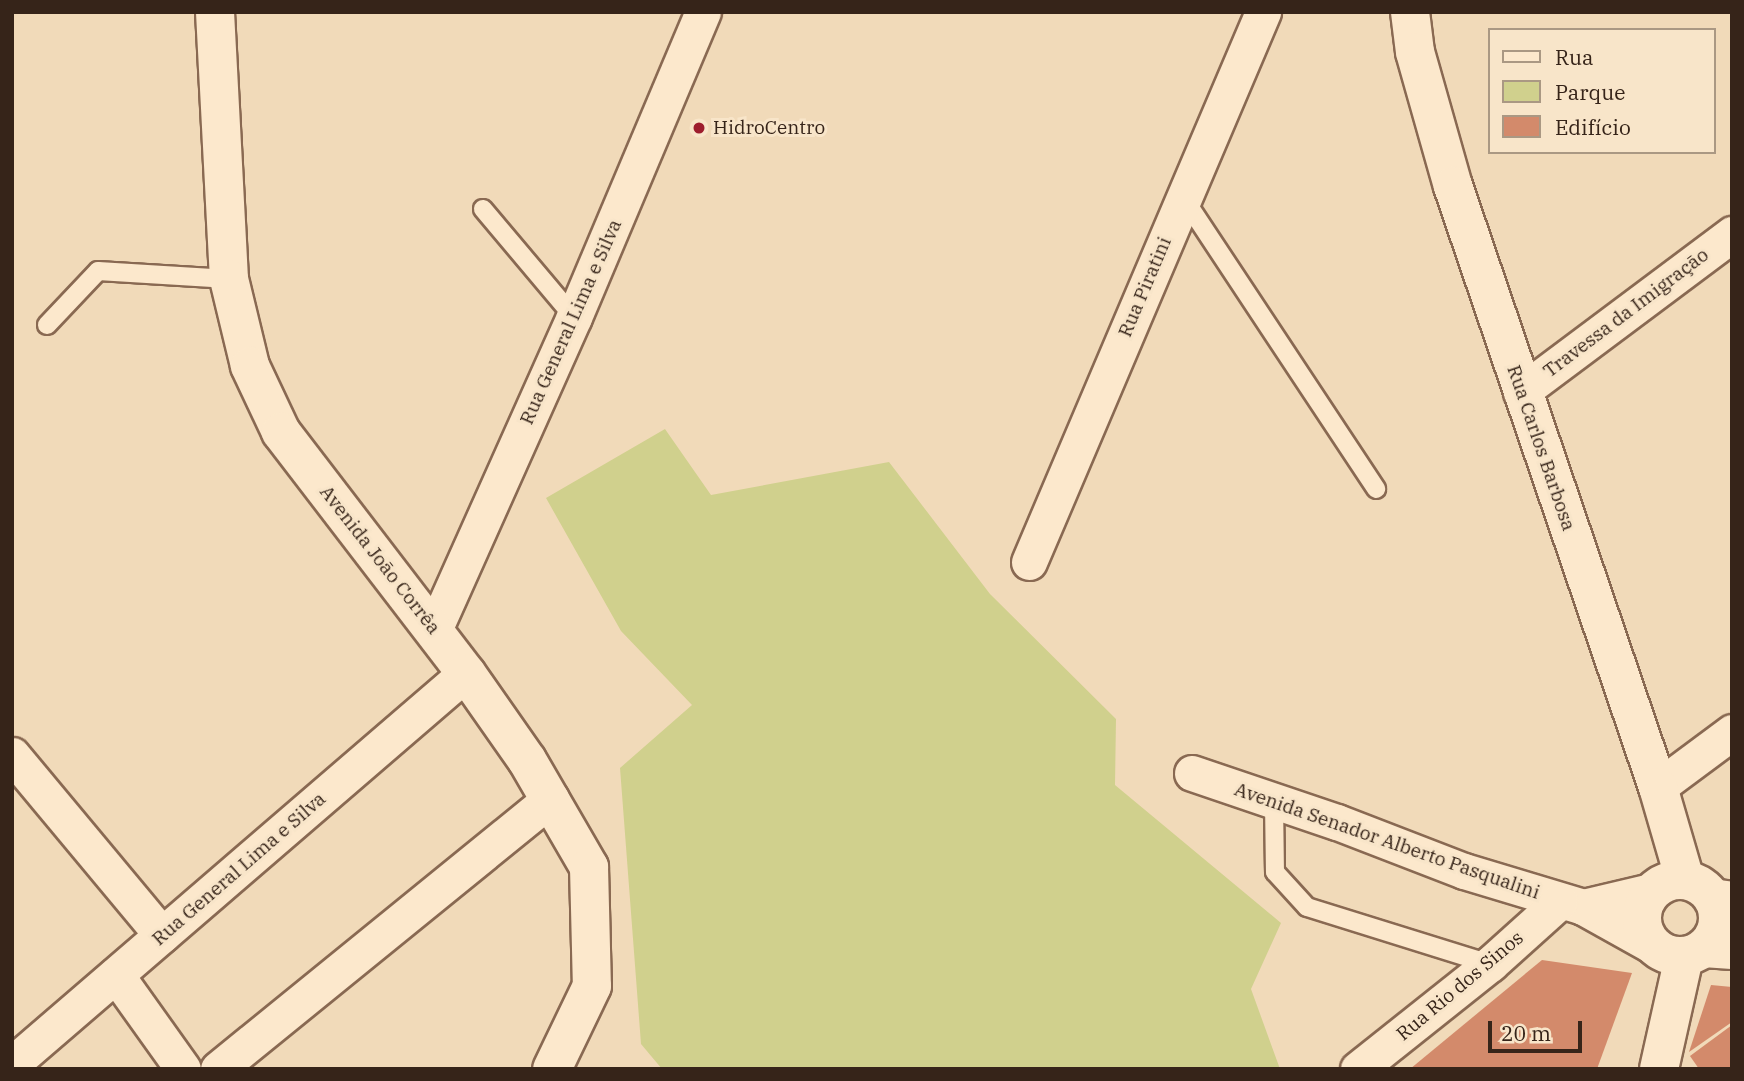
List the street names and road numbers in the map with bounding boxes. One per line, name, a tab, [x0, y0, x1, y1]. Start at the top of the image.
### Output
street label: Rua General Lima e Silva	[515, 216, 627, 428]
street label: Rua Piratini	[1114, 234, 1176, 340]
street label: Travessa da Imigração	[1539, 243, 1713, 383]
street label: Rua Carlos Barbosa	[1502, 362, 1580, 534]
street label: Avenida João Corrêa	[315, 481, 445, 639]
street label: Avenida Senador Alberto Pasqualini	[1231, 778, 1543, 904]
street label: Rua General Lima e Silva	[148, 788, 330, 950]
street label: Rua Rio dos Sinos	[1392, 926, 1528, 1046]

